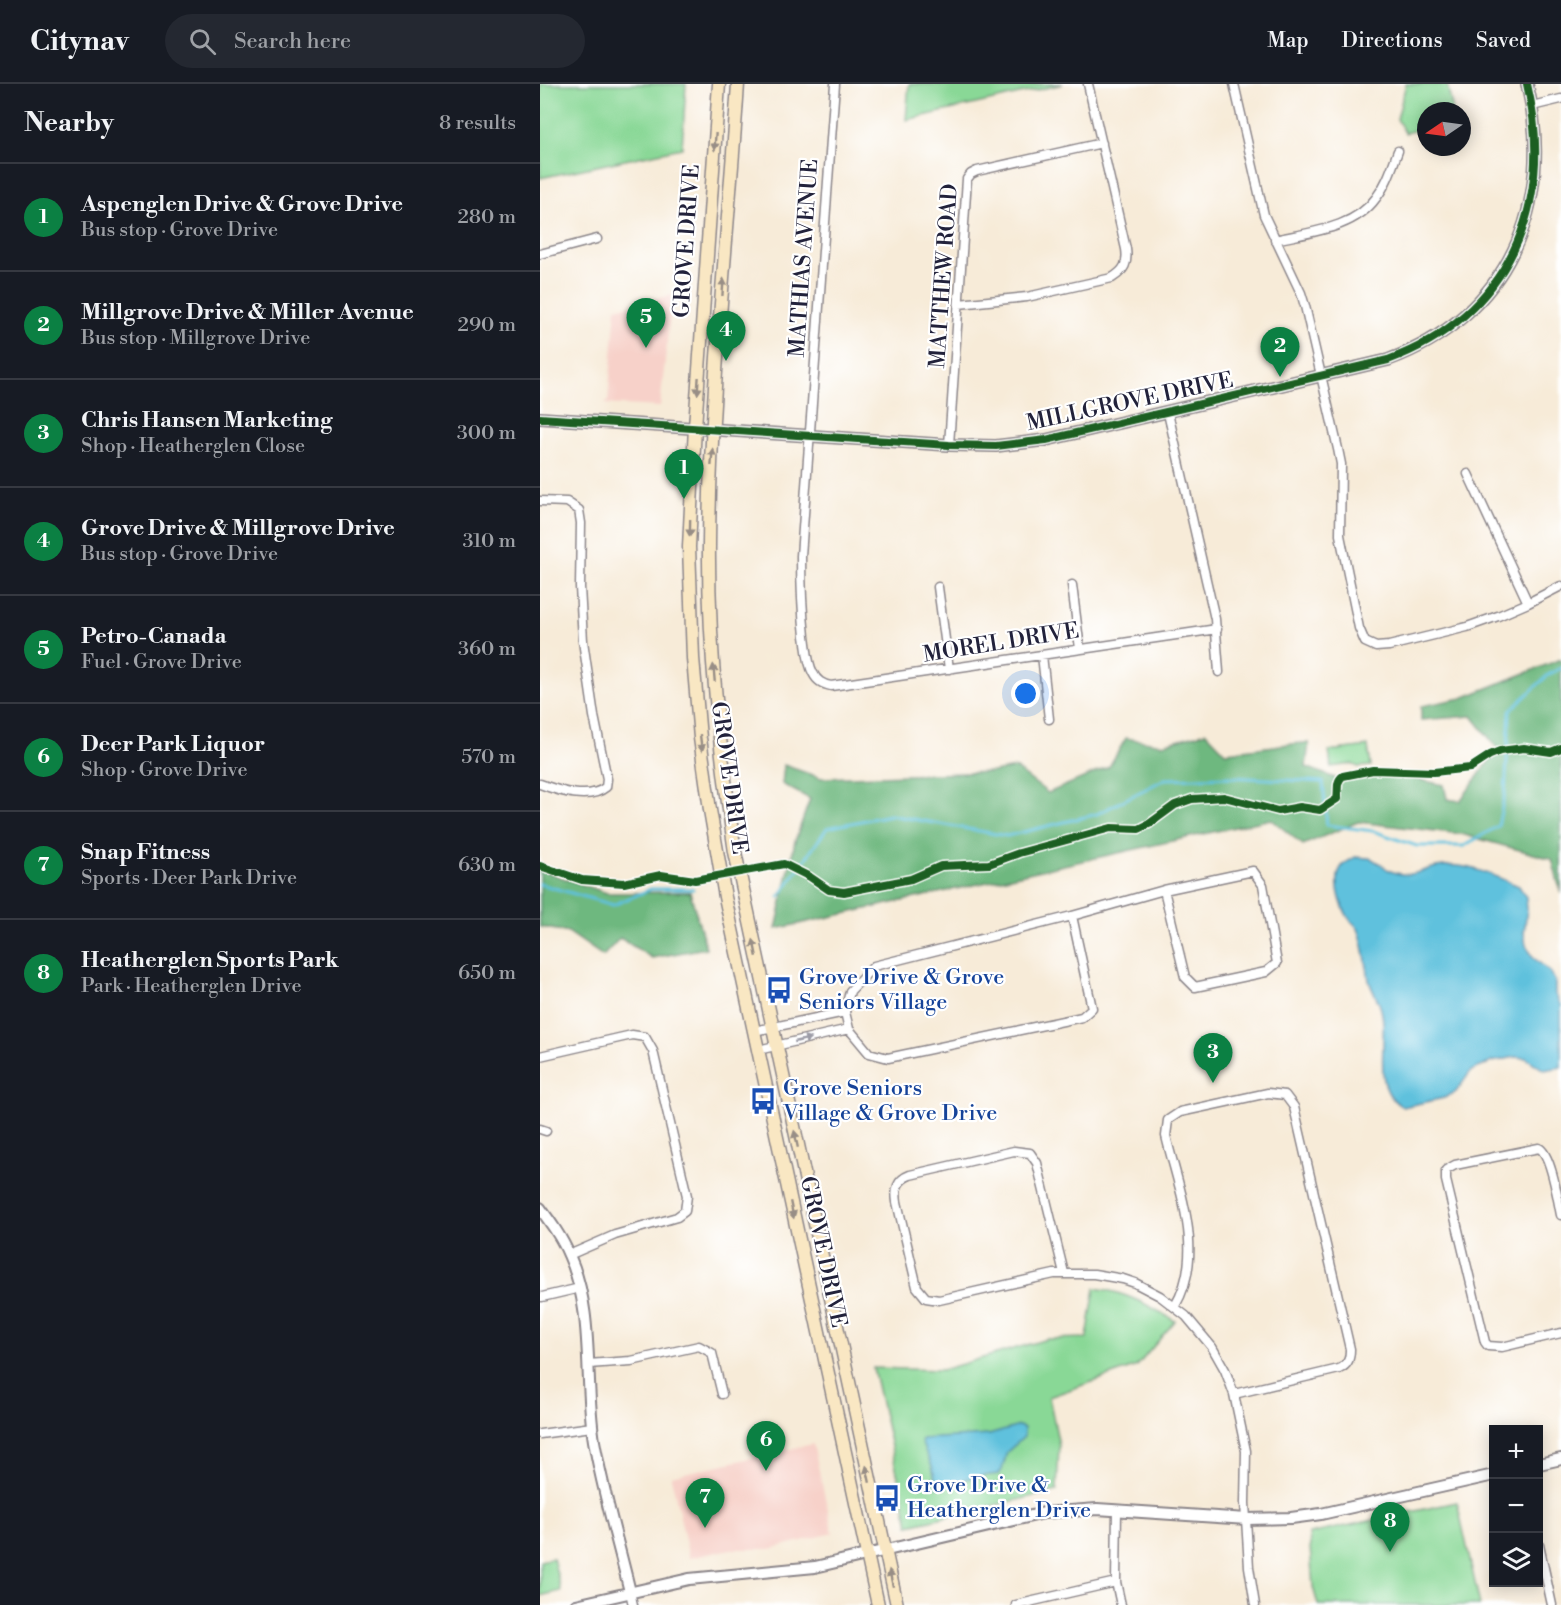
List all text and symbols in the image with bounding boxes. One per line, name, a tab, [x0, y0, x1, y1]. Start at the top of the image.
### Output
search box	[165, 14, 585, 68]
text: Citynav	[30, 24, 129, 59]
icon: search	[186, 25, 219, 58]
text: Search here	[234, 28, 351, 55]
text: Map	[1267, 28, 1309, 54]
text: Directions	[1342, 28, 1443, 54]
text: Saved	[1476, 28, 1531, 54]
north arrow	[1417, 102, 1471, 156]
text: Nearby	[24, 107, 114, 139]
text: 8 results	[439, 111, 516, 136]
one-way arrow	[710, 133, 719, 152]
street label: MATHIAS AVENUE	[784, 158, 824, 358]
street label: GROVE DRIVE	[668, 163, 706, 319]
street label: MATTHEW ROAD	[924, 183, 964, 369]
text: Aspenglen Drive & Grove Drive	[81, 191, 403, 218]
text: 1	[39, 205, 48, 230]
text: 280 m	[457, 205, 516, 230]
text: Bus stop · Grove Drive	[81, 218, 278, 243]
one-way arrow	[718, 277, 728, 296]
pin: 5	[626, 298, 666, 348]
text: Millgrove Drive & Miller Avenue	[81, 299, 414, 326]
pin: 4	[706, 312, 746, 361]
text: 2	[37, 313, 50, 338]
text: 290 m	[458, 313, 516, 338]
text: Bus stop · Millgrove Drive	[81, 326, 310, 351]
pin: 2	[1260, 328, 1300, 377]
street label: MILLGROVE DRIVE	[1024, 367, 1236, 437]
one-way arrow	[693, 377, 703, 396]
text: Chris Hansen Marketing	[81, 407, 332, 434]
text: 3	[37, 421, 50, 446]
text: 300 m	[457, 421, 516, 446]
text: Shop · Heatherglen Close	[81, 434, 305, 459]
one-way arrow	[708, 447, 717, 466]
pin: 1	[664, 450, 704, 499]
text: Grove Drive & Millgrove Drive	[81, 515, 395, 542]
one-way arrow	[685, 518, 695, 537]
text: 4	[37, 529, 50, 554]
text: 310 m	[463, 529, 516, 554]
text: Bus stop · Grove Drive	[81, 542, 278, 567]
street label: MOREL DRIVE	[921, 617, 1081, 669]
text: Petro-Canada	[81, 623, 226, 650]
text: 5	[37, 637, 50, 662]
text: 360 m	[458, 637, 516, 662]
text: Fuel · Grove Drive	[81, 650, 242, 675]
one-way arrow	[709, 663, 719, 682]
your location	[1011, 679, 1040, 708]
street label: GROVE DRIVE	[705, 700, 753, 856]
text: Deer Park Liquor	[81, 731, 265, 758]
one-way arrow	[696, 734, 705, 753]
text: 6	[37, 745, 50, 770]
text: 570 m	[461, 745, 516, 770]
text: Shop · Grove Drive	[81, 758, 248, 783]
text: Snap Fitness	[81, 839, 210, 866]
text: 7	[38, 853, 49, 878]
text: 630 m	[458, 853, 516, 878]
text: Sports · Deer Park Drive	[81, 866, 297, 891]
one-way arrow	[750, 939, 760, 958]
text: Heatherglen Sports Park	[81, 947, 339, 974]
text: 8	[37, 961, 50, 986]
text: 650 m	[458, 961, 516, 986]
place label: Grove Drive & Grove Seniors Village	[799, 964, 1004, 1016]
text: Park · Heatherglen Drive	[81, 974, 302, 999]
bus stop icon: Grove Drive & Grove Seniors Village	[764, 975, 794, 1005]
one-way arrow	[794, 1034, 813, 1044]
pin: 3	[1194, 1034, 1232, 1083]
place label: Grove Seniors Village & Grove Drive	[782, 1075, 997, 1127]
bus stop icon: Grove Seniors Village & Grove Drive	[748, 1086, 778, 1116]
one-way arrow	[791, 1130, 801, 1148]
street label: GROVE DRIVE	[794, 1174, 852, 1330]
one-way arrow	[788, 1201, 798, 1219]
pin: 6	[746, 1422, 786, 1471]
map controls	[1489, 1425, 1543, 1587]
button: +	[1489, 1425, 1543, 1479]
one-way arrow	[863, 1464, 872, 1483]
place label: Grove Drive & Heatherglen Drive	[907, 1472, 1091, 1524]
pin: 7	[686, 1478, 724, 1528]
button: −	[1489, 1479, 1543, 1533]
bus stop icon: Grove Drive & Heatherglen Drive	[872, 1483, 902, 1513]
pin: 8	[1370, 1502, 1410, 1552]
button: layers	[1489, 1533, 1543, 1587]
one-way arrow	[885, 1569, 895, 1587]

